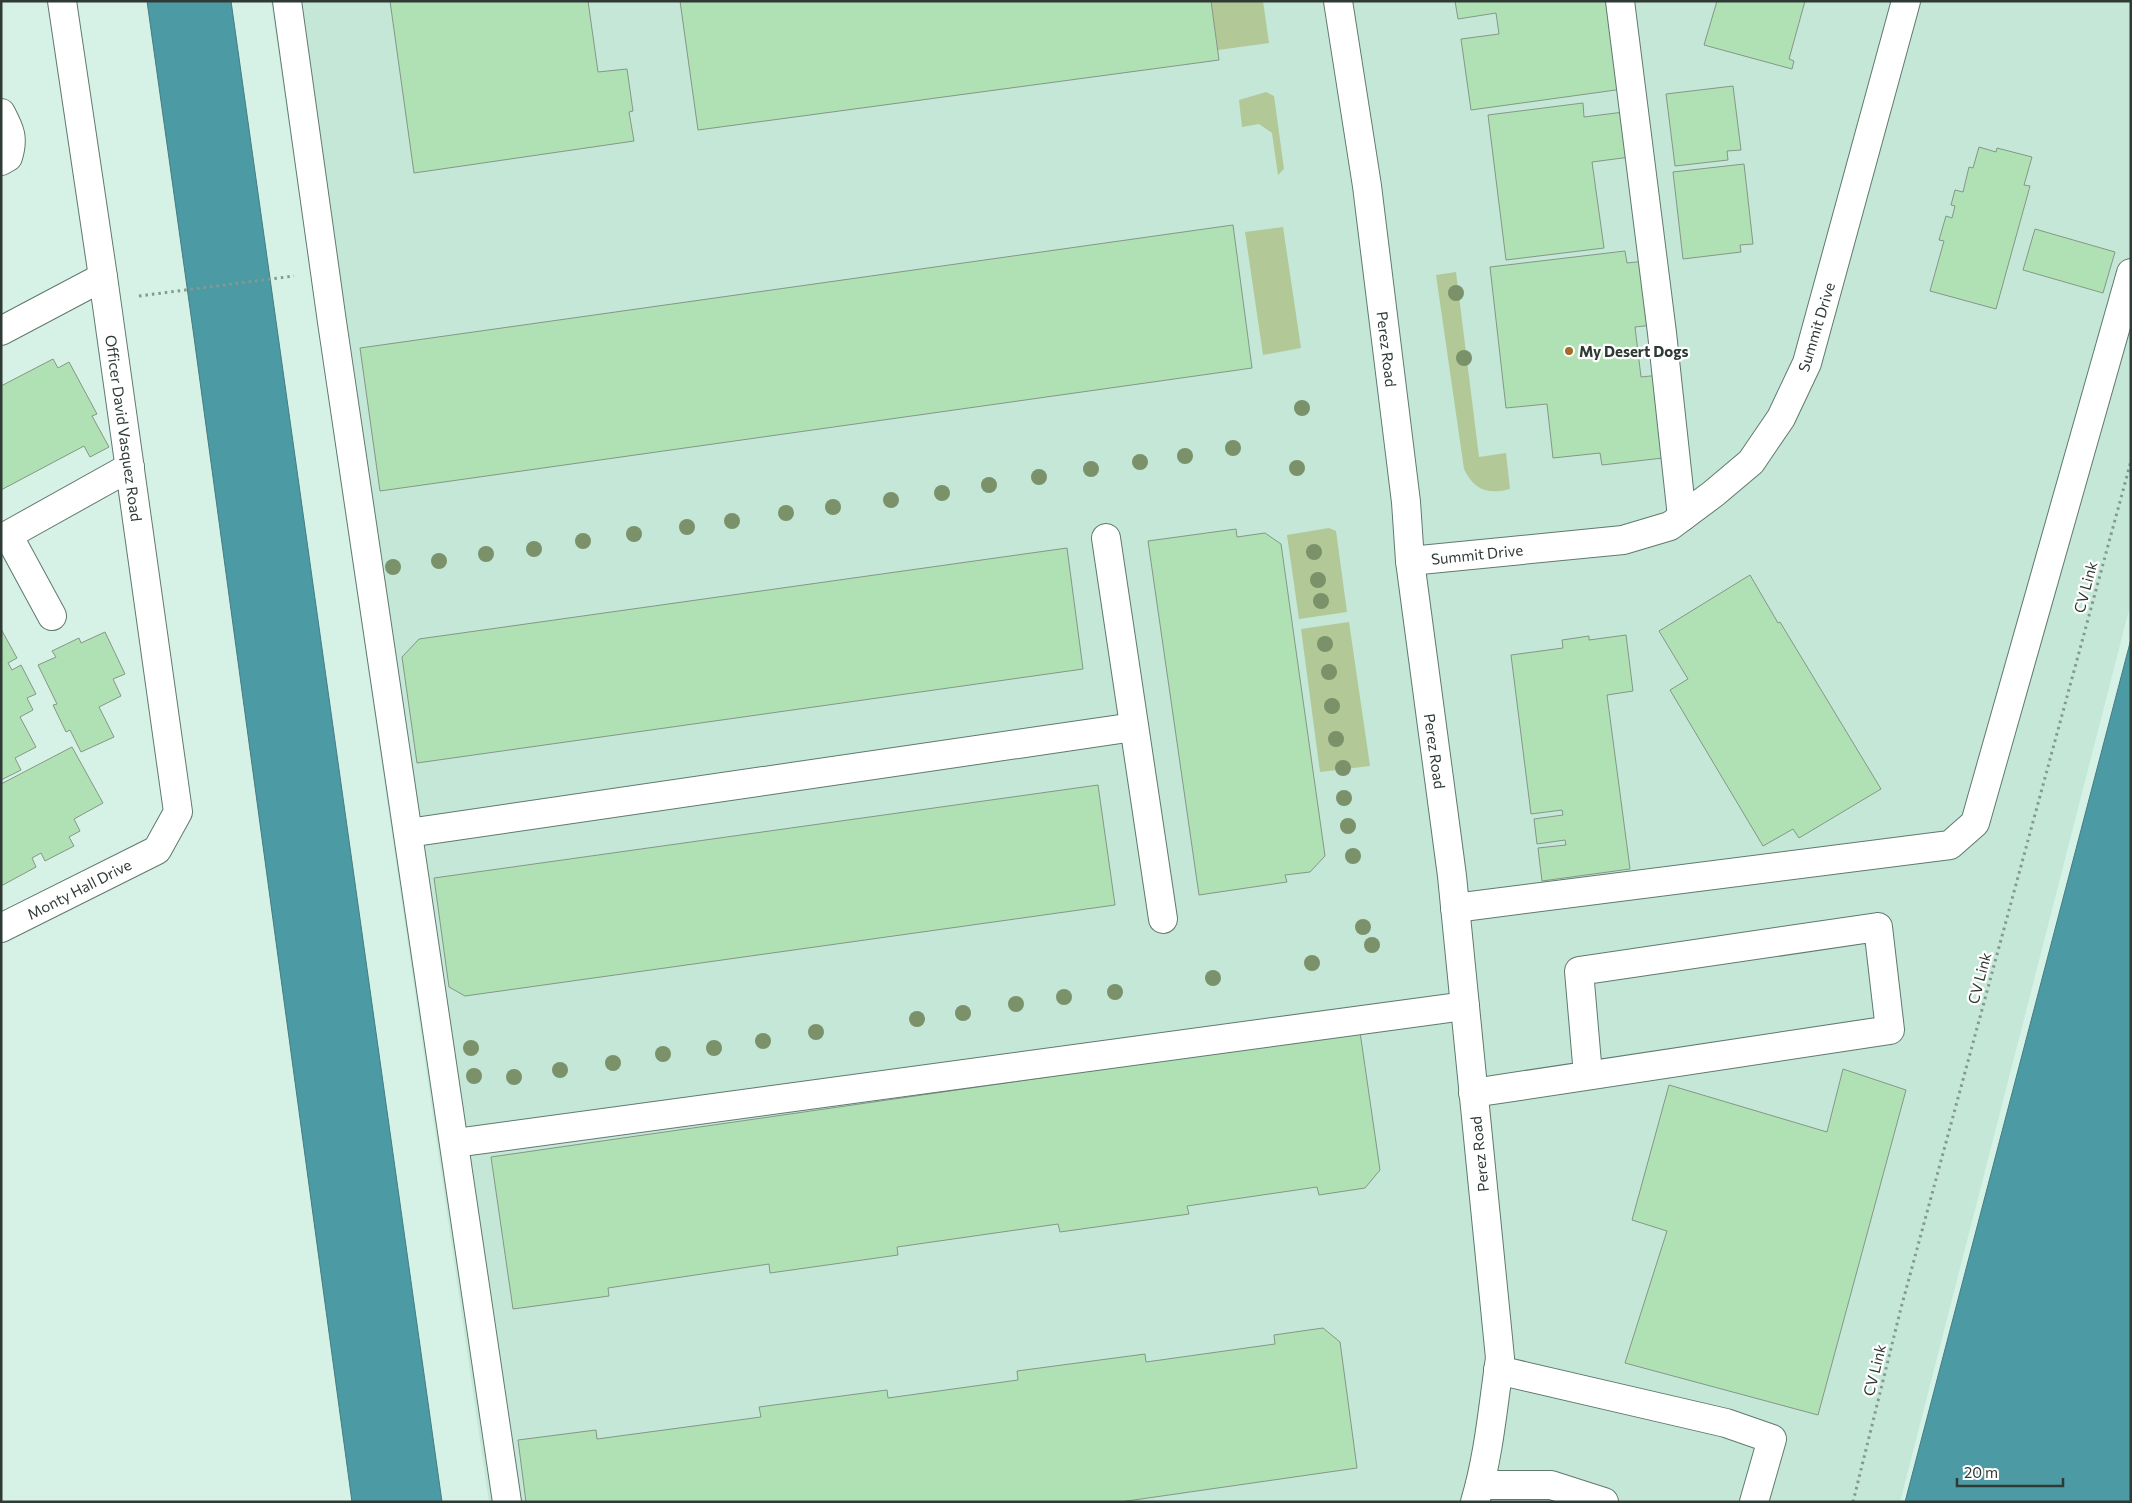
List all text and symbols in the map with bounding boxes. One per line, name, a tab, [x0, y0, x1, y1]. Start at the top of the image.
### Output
street label: Summit Drive	[1794, 280, 1838, 374]
street label: Perez Road	[1373, 310, 1401, 388]
street label: Officer David Vasquez Road	[102, 334, 146, 522]
place label: My Desert Dogs	[1579, 342, 1688, 360]
marker: My Desert Dogs	[1563, 345, 1575, 357]
street label: Summit Drive	[1430, 540, 1524, 568]
street label: CV Link	[2069, 559, 2101, 615]
street label: Perez Road	[1421, 712, 1449, 790]
street label: Monty Hall Drive	[24, 855, 134, 923]
street label: CV Link	[1963, 950, 1995, 1006]
street label: Perez Road	[1466, 1115, 1492, 1193]
street label: CV Link	[1859, 1342, 1889, 1398]
scale bar	[1957, 1456, 2063, 1488]
text: 20 m	[1964, 1463, 1998, 1481]

